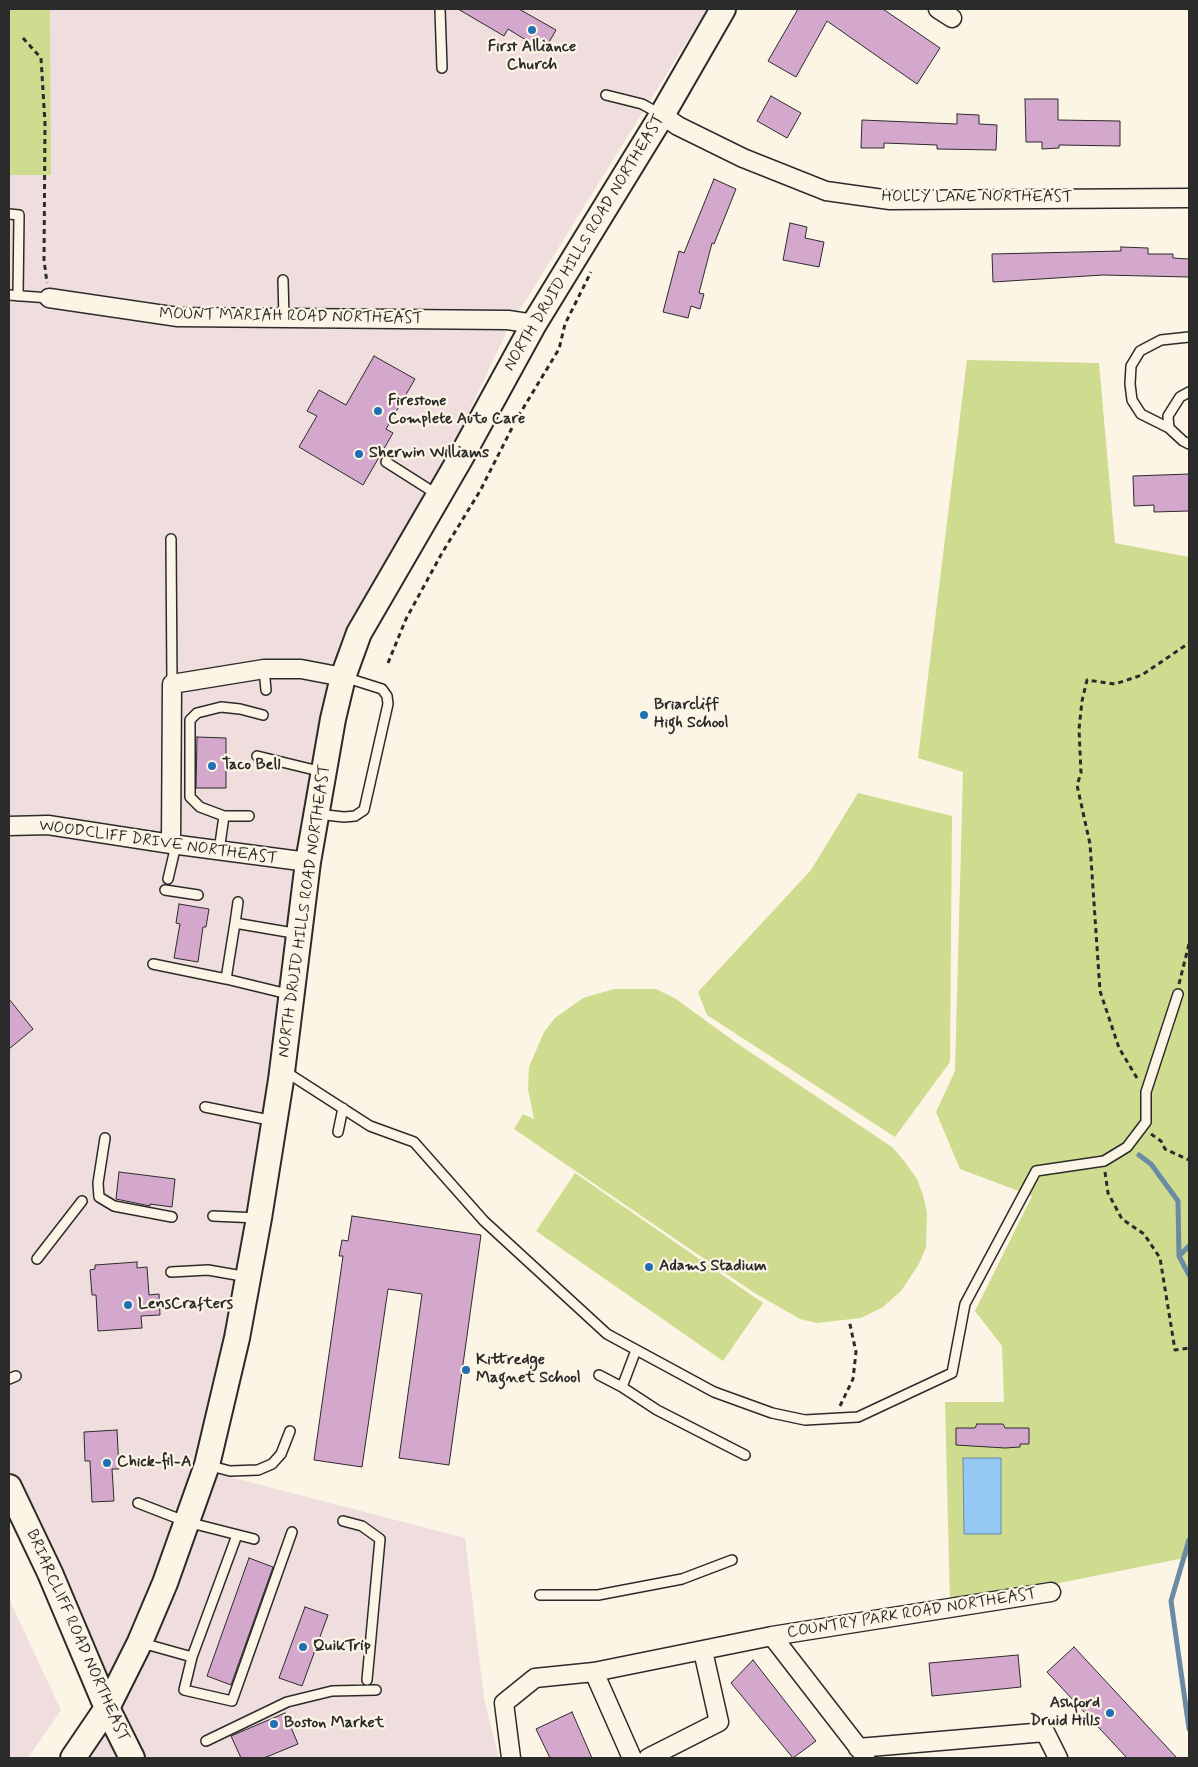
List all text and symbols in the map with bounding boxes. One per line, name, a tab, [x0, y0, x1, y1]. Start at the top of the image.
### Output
marker: First Alliance Church	[526, 24, 538, 36]
place label: First Alliance Church	[488, 38, 576, 76]
street label: NORTH DRUID HILLS ROAD NORTHEAST	[501, 111, 669, 375]
street label: HOLLY LANE NORTHEAST	[881, 188, 1073, 208]
street label: MOUNT MARIAH ROAD NORTHEAST	[159, 305, 423, 329]
place label: Firestone Complete Auto Care	[388, 392, 525, 430]
marker: Firestone Complete Auto Care	[372, 405, 384, 417]
place label: Sherwin Williams	[369, 444, 489, 464]
marker: Sherwin Williams	[353, 448, 365, 460]
place label: Briarcliff High School	[654, 696, 729, 734]
marker: Briarcliff High School	[638, 709, 650, 721]
place label: Taco Bell	[222, 756, 281, 776]
marker: Taco Bell	[206, 760, 218, 772]
street label: NORTH DRUID HILLS ROAD NORTHEAST	[275, 763, 335, 1059]
street label: WOODCLIFF DRIVE NORTHEAST	[38, 817, 278, 869]
place label: Adams Stadium	[659, 1257, 767, 1277]
marker: Adams Stadium	[643, 1261, 655, 1273]
place label: LensCrafters	[138, 1295, 233, 1315]
marker: LensCrafters	[122, 1299, 134, 1311]
place label: Kittredge Magnet School	[476, 1351, 581, 1389]
marker: Kittredge Magnet School	[460, 1364, 472, 1376]
place label: Chick-fil-A	[117, 1453, 191, 1473]
marker: Chick-fil-A	[101, 1457, 113, 1469]
street label: BRIARCLIFF ROAD NORTHEAST	[21, 1527, 133, 1745]
street label: COUNTRY PARK ROAD NORTHEAST	[786, 1585, 1038, 1643]
place label: QuikTrip	[313, 1637, 371, 1657]
marker: QuikTrip	[297, 1641, 309, 1653]
place label: Ashford Druid Hills	[1030, 1694, 1100, 1732]
marker: Ashford Druid Hills	[1104, 1707, 1116, 1719]
place label: Boston Market	[284, 1714, 384, 1734]
marker: Boston Market	[268, 1718, 280, 1730]

